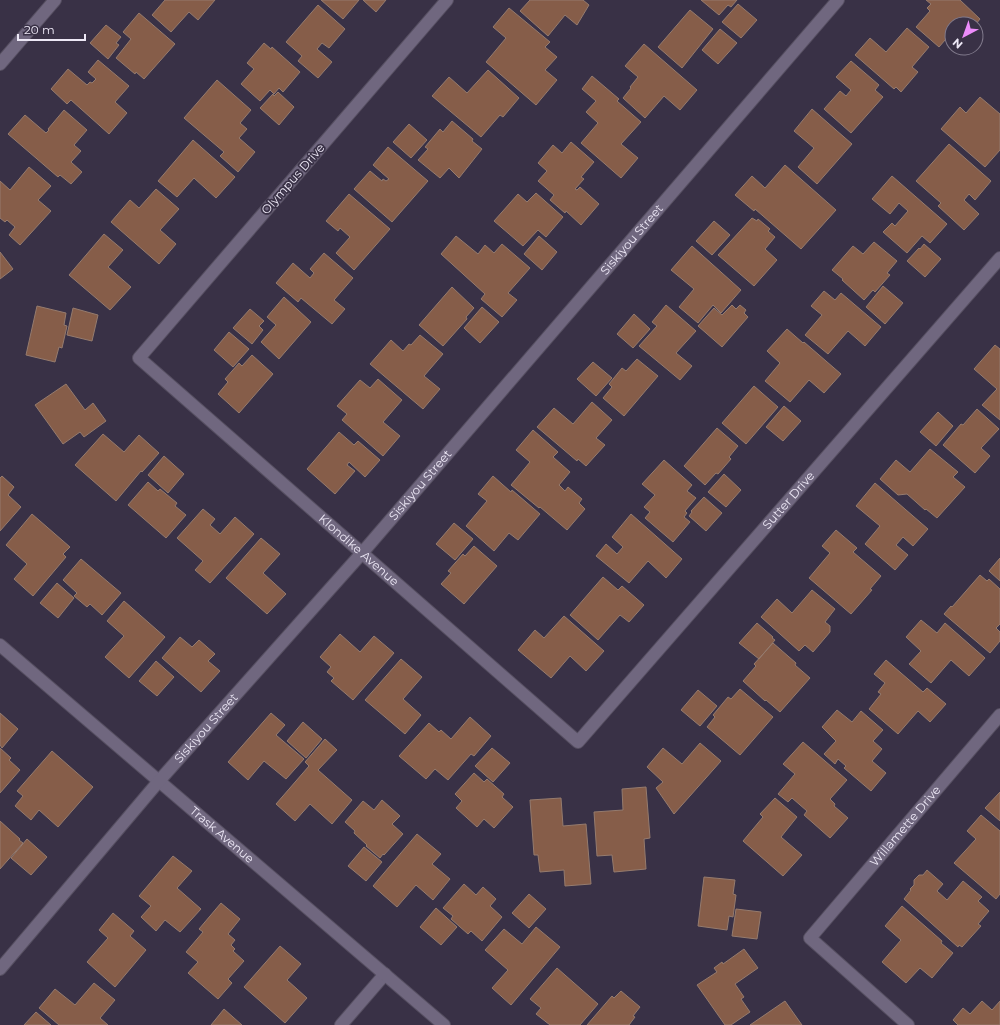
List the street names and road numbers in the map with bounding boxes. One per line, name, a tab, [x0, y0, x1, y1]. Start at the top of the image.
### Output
street label: Olympus Drive	[258, 140, 328, 217]
street label: Siskiyou Street	[597, 201, 666, 278]
street label: Siskiyou Street	[386, 446, 455, 523]
street label: Sutter Drive	[759, 468, 817, 532]
street label: Klondike Avenue	[316, 511, 402, 589]
street label: Siskiyou Street	[171, 690, 241, 766]
street label: Willamette Drive	[866, 782, 943, 869]
street label: Trask Avenue	[187, 803, 257, 866]

